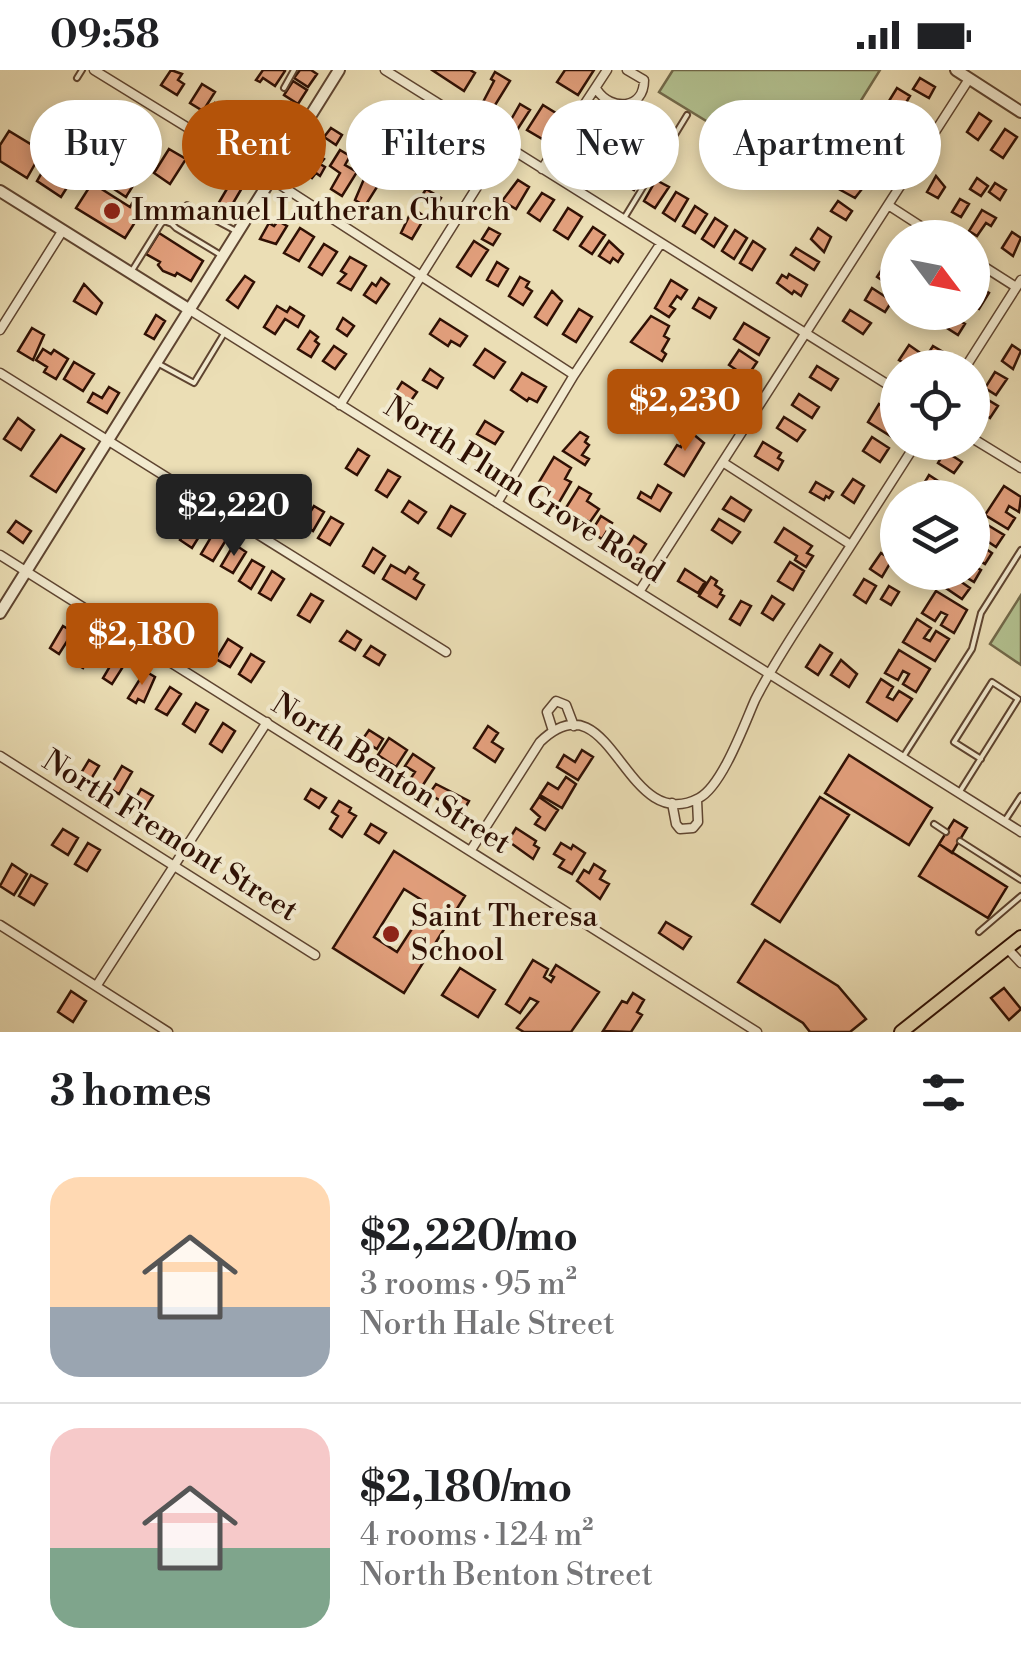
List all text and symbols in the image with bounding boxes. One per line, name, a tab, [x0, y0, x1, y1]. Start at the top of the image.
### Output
text: 09:58	[50, 12, 160, 59]
chip: Buy	[30, 100, 162, 190]
chip: Rent	[182, 100, 326, 190]
chip: Filters	[346, 100, 521, 190]
chip: New	[541, 100, 679, 190]
chip: Apartment	[699, 100, 941, 190]
place label: Immanuel Lutheran Church	[132, 192, 510, 230]
marker: Immanuel Lutheran Church	[101, 200, 123, 222]
north arrow	[880, 220, 990, 330]
map controls	[880, 220, 990, 590]
button: locate	[880, 350, 990, 460]
pin: $2,230	[604, 369, 766, 454]
text: $2,230	[629, 381, 741, 421]
street label: North Plum Grove Road	[377, 388, 671, 592]
pin: $2,220	[153, 474, 315, 559]
button: layers	[880, 480, 990, 590]
text: $2,220	[178, 486, 290, 526]
pin: $2,180	[61, 603, 223, 688]
text: $2,180	[88, 615, 196, 655]
street label: North Benton Street	[265, 685, 518, 863]
street label: North Fremont Street	[35, 742, 305, 930]
place label: Saint Theresa School	[411, 898, 599, 970]
marker: Saint Theresa School	[380, 923, 402, 945]
icon: filters	[916, 1065, 971, 1120]
text: 3 homes	[50, 1066, 212, 1119]
text: $2,220/mo	[360, 1211, 578, 1264]
icon: home	[130, 1217, 250, 1337]
text: 3 rooms · 95 m²	[360, 1264, 577, 1304]
text: North Hale Street	[360, 1304, 614, 1344]
text: $2,180/mo	[360, 1462, 572, 1515]
icon: home	[130, 1468, 250, 1588]
text: 4 rooms · 124 m²	[360, 1515, 593, 1555]
text: North Benton Street	[360, 1555, 653, 1595]

